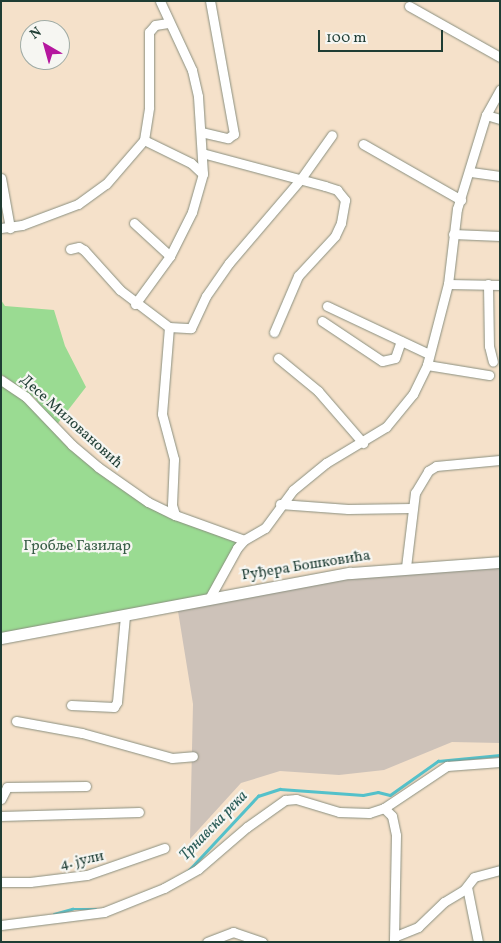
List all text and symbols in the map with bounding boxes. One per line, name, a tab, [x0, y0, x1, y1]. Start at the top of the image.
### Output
north arrow	[20, 20, 70, 70]
scale bar	[321, 20, 446, 52]
text: N	[26, 23, 46, 44]
text: 100 m	[326, 28, 366, 49]
street label: Десе Миловановић	[16, 371, 126, 473]
park label: Гробље Газилар	[23, 538, 131, 556]
street label: Руђера Бошковића	[240, 547, 372, 585]
water label: Трнавска река	[176, 787, 252, 865]
street label: 4. јули	[58, 848, 106, 874]

